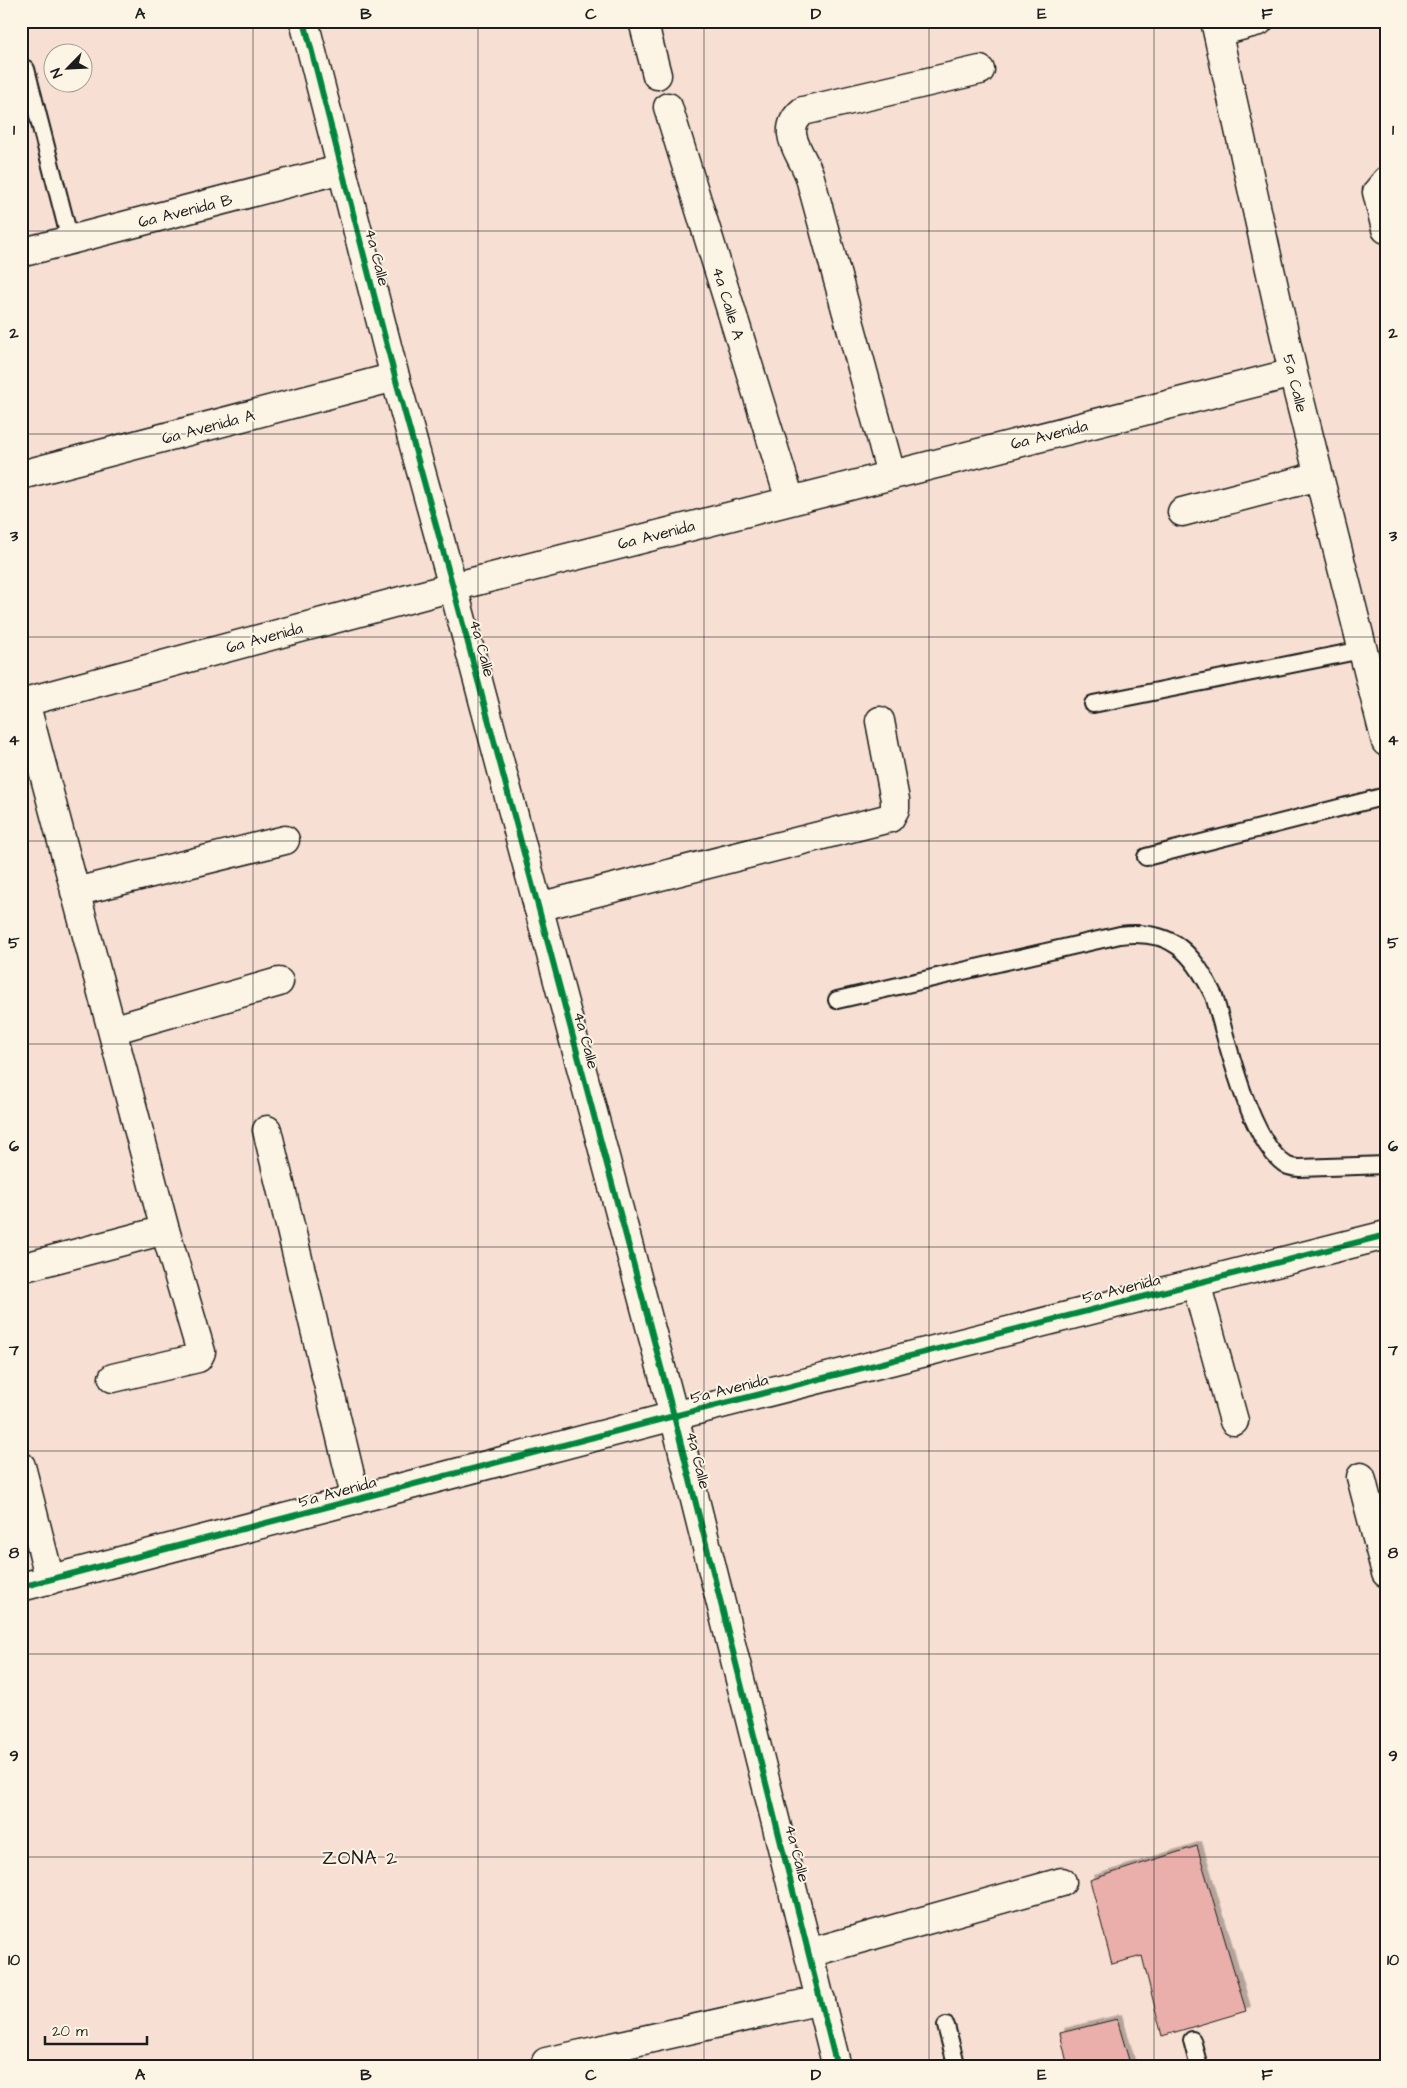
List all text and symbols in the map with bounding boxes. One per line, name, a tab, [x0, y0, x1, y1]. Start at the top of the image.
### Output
text: A	[135, 3, 146, 25]
text: B	[360, 3, 372, 25]
text: C	[585, 3, 597, 25]
text: D	[811, 3, 822, 25]
text: E	[1037, 3, 1047, 25]
text: F	[1261, 3, 1273, 25]
north arrow	[42, 42, 92, 92]
text: N	[46, 65, 68, 81]
text: 1	[13, 119, 16, 141]
text: 1	[1392, 119, 1395, 141]
street label: 6a Avenida B	[136, 188, 235, 233]
street label: 4a Calle	[359, 226, 395, 289]
street label: 4a Calle A	[707, 264, 750, 342]
text: 2	[8, 322, 19, 344]
text: 2	[1387, 322, 1398, 344]
street label: 5a Calle	[1277, 352, 1313, 415]
street label: 6a Avenida A	[159, 404, 257, 450]
street label: 6a Avenida	[1008, 415, 1090, 455]
street label: 6a Avenida	[615, 515, 697, 555]
text: 3	[9, 525, 19, 547]
text: 3	[1388, 525, 1398, 547]
street label: 6a Avenida	[223, 617, 305, 659]
street label: 4a Calle	[464, 617, 500, 680]
text: 4	[9, 729, 20, 751]
text: 4	[1388, 729, 1399, 751]
text: 5	[8, 932, 20, 954]
text: 5	[1387, 932, 1399, 954]
street label: 4a Calle	[568, 1009, 604, 1072]
text: 6	[9, 1135, 19, 1157]
text: 6	[1388, 1135, 1398, 1157]
street label: 5a Avenida	[1080, 1269, 1163, 1309]
text: 7	[8, 1339, 19, 1361]
text: 7	[1387, 1339, 1398, 1361]
street label: 5a Avenida	[688, 1369, 771, 1409]
street label: 4a Calle	[680, 1429, 716, 1492]
street label: 5a Avenida	[296, 1471, 379, 1513]
text: 8	[9, 1542, 20, 1564]
text: 8	[1388, 1542, 1399, 1564]
text: 9	[9, 1745, 19, 1767]
text: 9	[1388, 1745, 1398, 1767]
street label: 4a Calle	[779, 1822, 815, 1885]
district label: ZONA 2	[322, 1845, 398, 1872]
text: 10	[8, 1949, 20, 1971]
text: 10	[1387, 1949, 1399, 1971]
scale bar	[45, 2013, 148, 2045]
text: 20 m	[52, 2021, 88, 2042]
text: A	[135, 2064, 146, 2086]
text: B	[360, 2064, 372, 2086]
text: C	[585, 2064, 597, 2086]
text: D	[811, 2064, 822, 2086]
text: E	[1037, 2064, 1047, 2086]
text: F	[1261, 2064, 1273, 2086]

